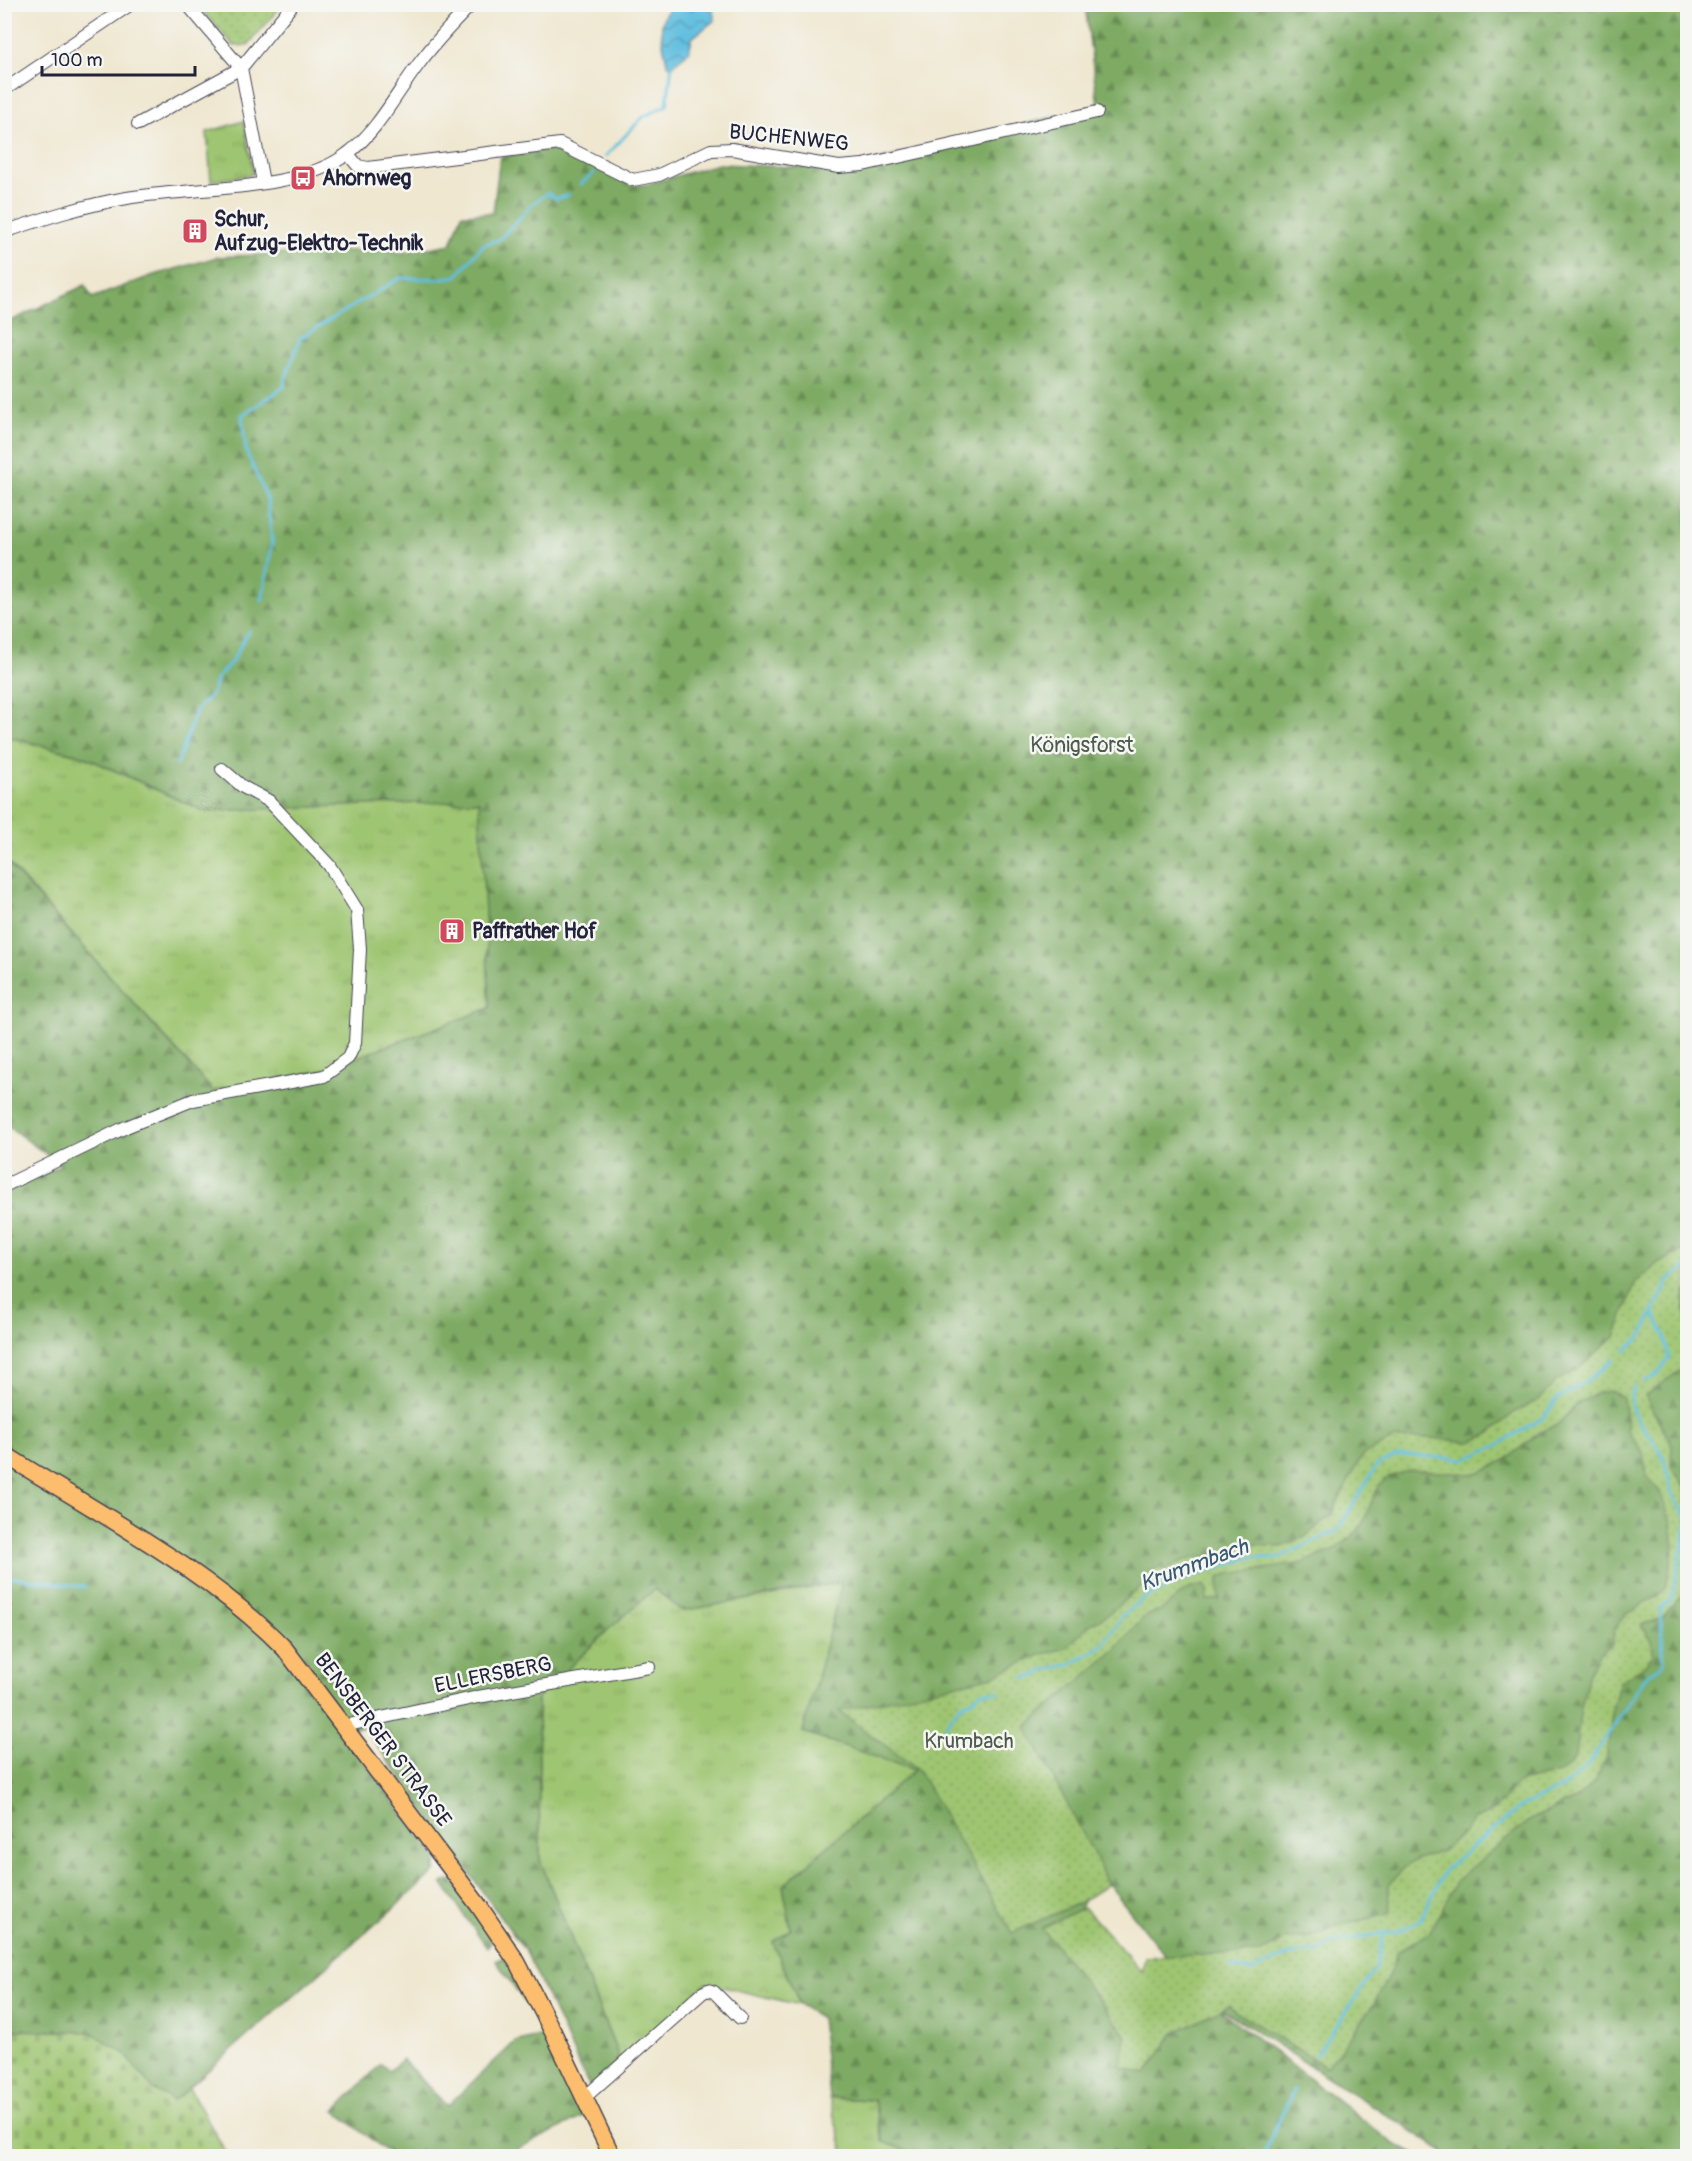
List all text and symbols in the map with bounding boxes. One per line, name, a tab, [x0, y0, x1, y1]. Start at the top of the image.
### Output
scale bar	[42, 39, 195, 77]
text: 100 m	[51, 49, 103, 72]
street label: BUCHENWEG	[728, 118, 850, 158]
bus stop icon: Ahornweg	[288, 163, 318, 193]
place label: Ahornweg	[322, 165, 412, 192]
place label: Schur, Aufzug-Elektro-Technik	[214, 206, 424, 257]
building icon: Schur, Aufzug-Elektro-Technik	[180, 216, 210, 246]
park label: Königsforst	[1030, 732, 1134, 759]
building icon: Paffrather Hof	[437, 916, 467, 946]
place label: Paffrather Hof	[472, 918, 597, 945]
water label: Krummbach	[1136, 1532, 1254, 1598]
street label: BENSBERGER STRASSE	[309, 1648, 457, 1833]
street label: ELLERSBERG	[432, 1650, 554, 1700]
park label: Krumbach	[924, 1728, 1014, 1755]

